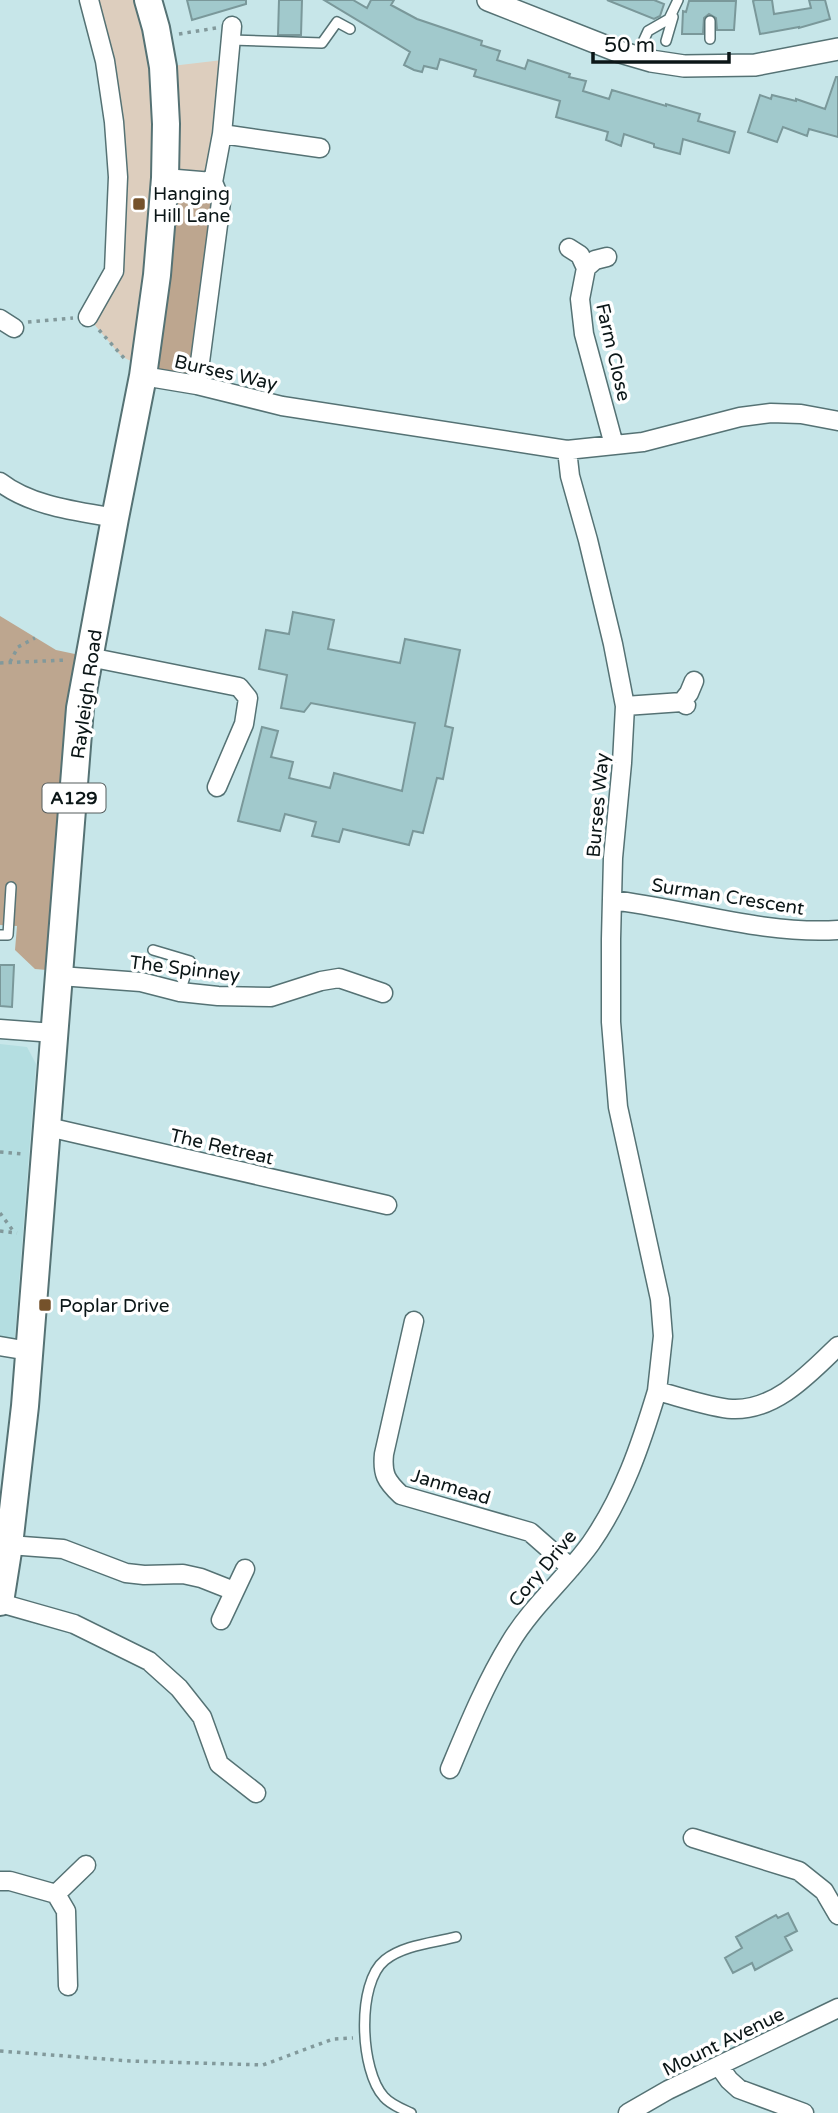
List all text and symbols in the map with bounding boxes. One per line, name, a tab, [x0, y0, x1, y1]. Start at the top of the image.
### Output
scale bar	[593, 21, 730, 65]
text: 50 m	[604, 33, 655, 58]
place label: Hanging Hill Lane	[153, 183, 230, 227]
marker: Hanging Hill Lane	[131, 196, 147, 212]
street label: Farm Close	[591, 301, 635, 403]
street label: Burses Way	[172, 350, 279, 396]
street label: Rayleigh Road	[67, 628, 107, 760]
street label: Burses Way	[582, 752, 614, 858]
road number: A129	[42, 784, 106, 812]
street label: Surman Crescent	[650, 874, 806, 920]
street label: The Spinney	[128, 951, 241, 987]
street label: The Retreat	[168, 1124, 276, 1170]
place label: Poplar Drive	[59, 1295, 169, 1317]
marker: Poplar Drive	[37, 1297, 53, 1313]
street label: Janmead	[408, 1464, 493, 1509]
street label: Cory Drive	[504, 1526, 581, 1612]
street label: Mount Avenue	[659, 2003, 788, 2081]

